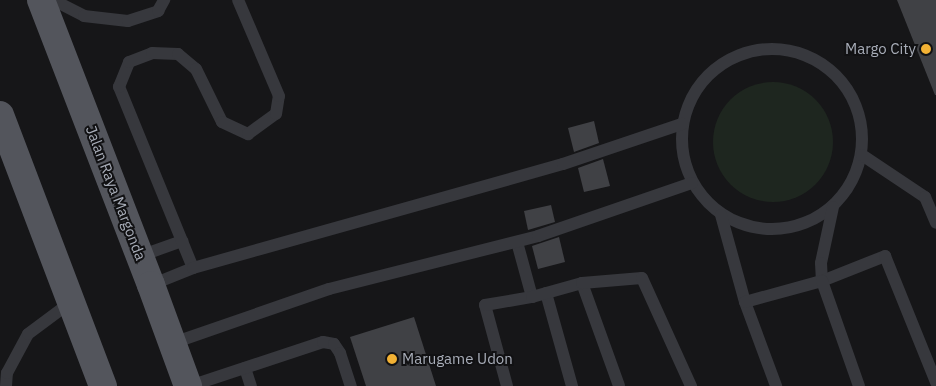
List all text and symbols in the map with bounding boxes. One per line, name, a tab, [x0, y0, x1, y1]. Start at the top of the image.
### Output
place label: Margo City	[845, 40, 916, 58]
marker: Margo City	[920, 43, 932, 55]
street label: Jalan Raya Margonda	[82, 123, 150, 263]
place label: Marugame Udon	[402, 350, 513, 368]
marker: Marugame Udon	[386, 353, 398, 365]

